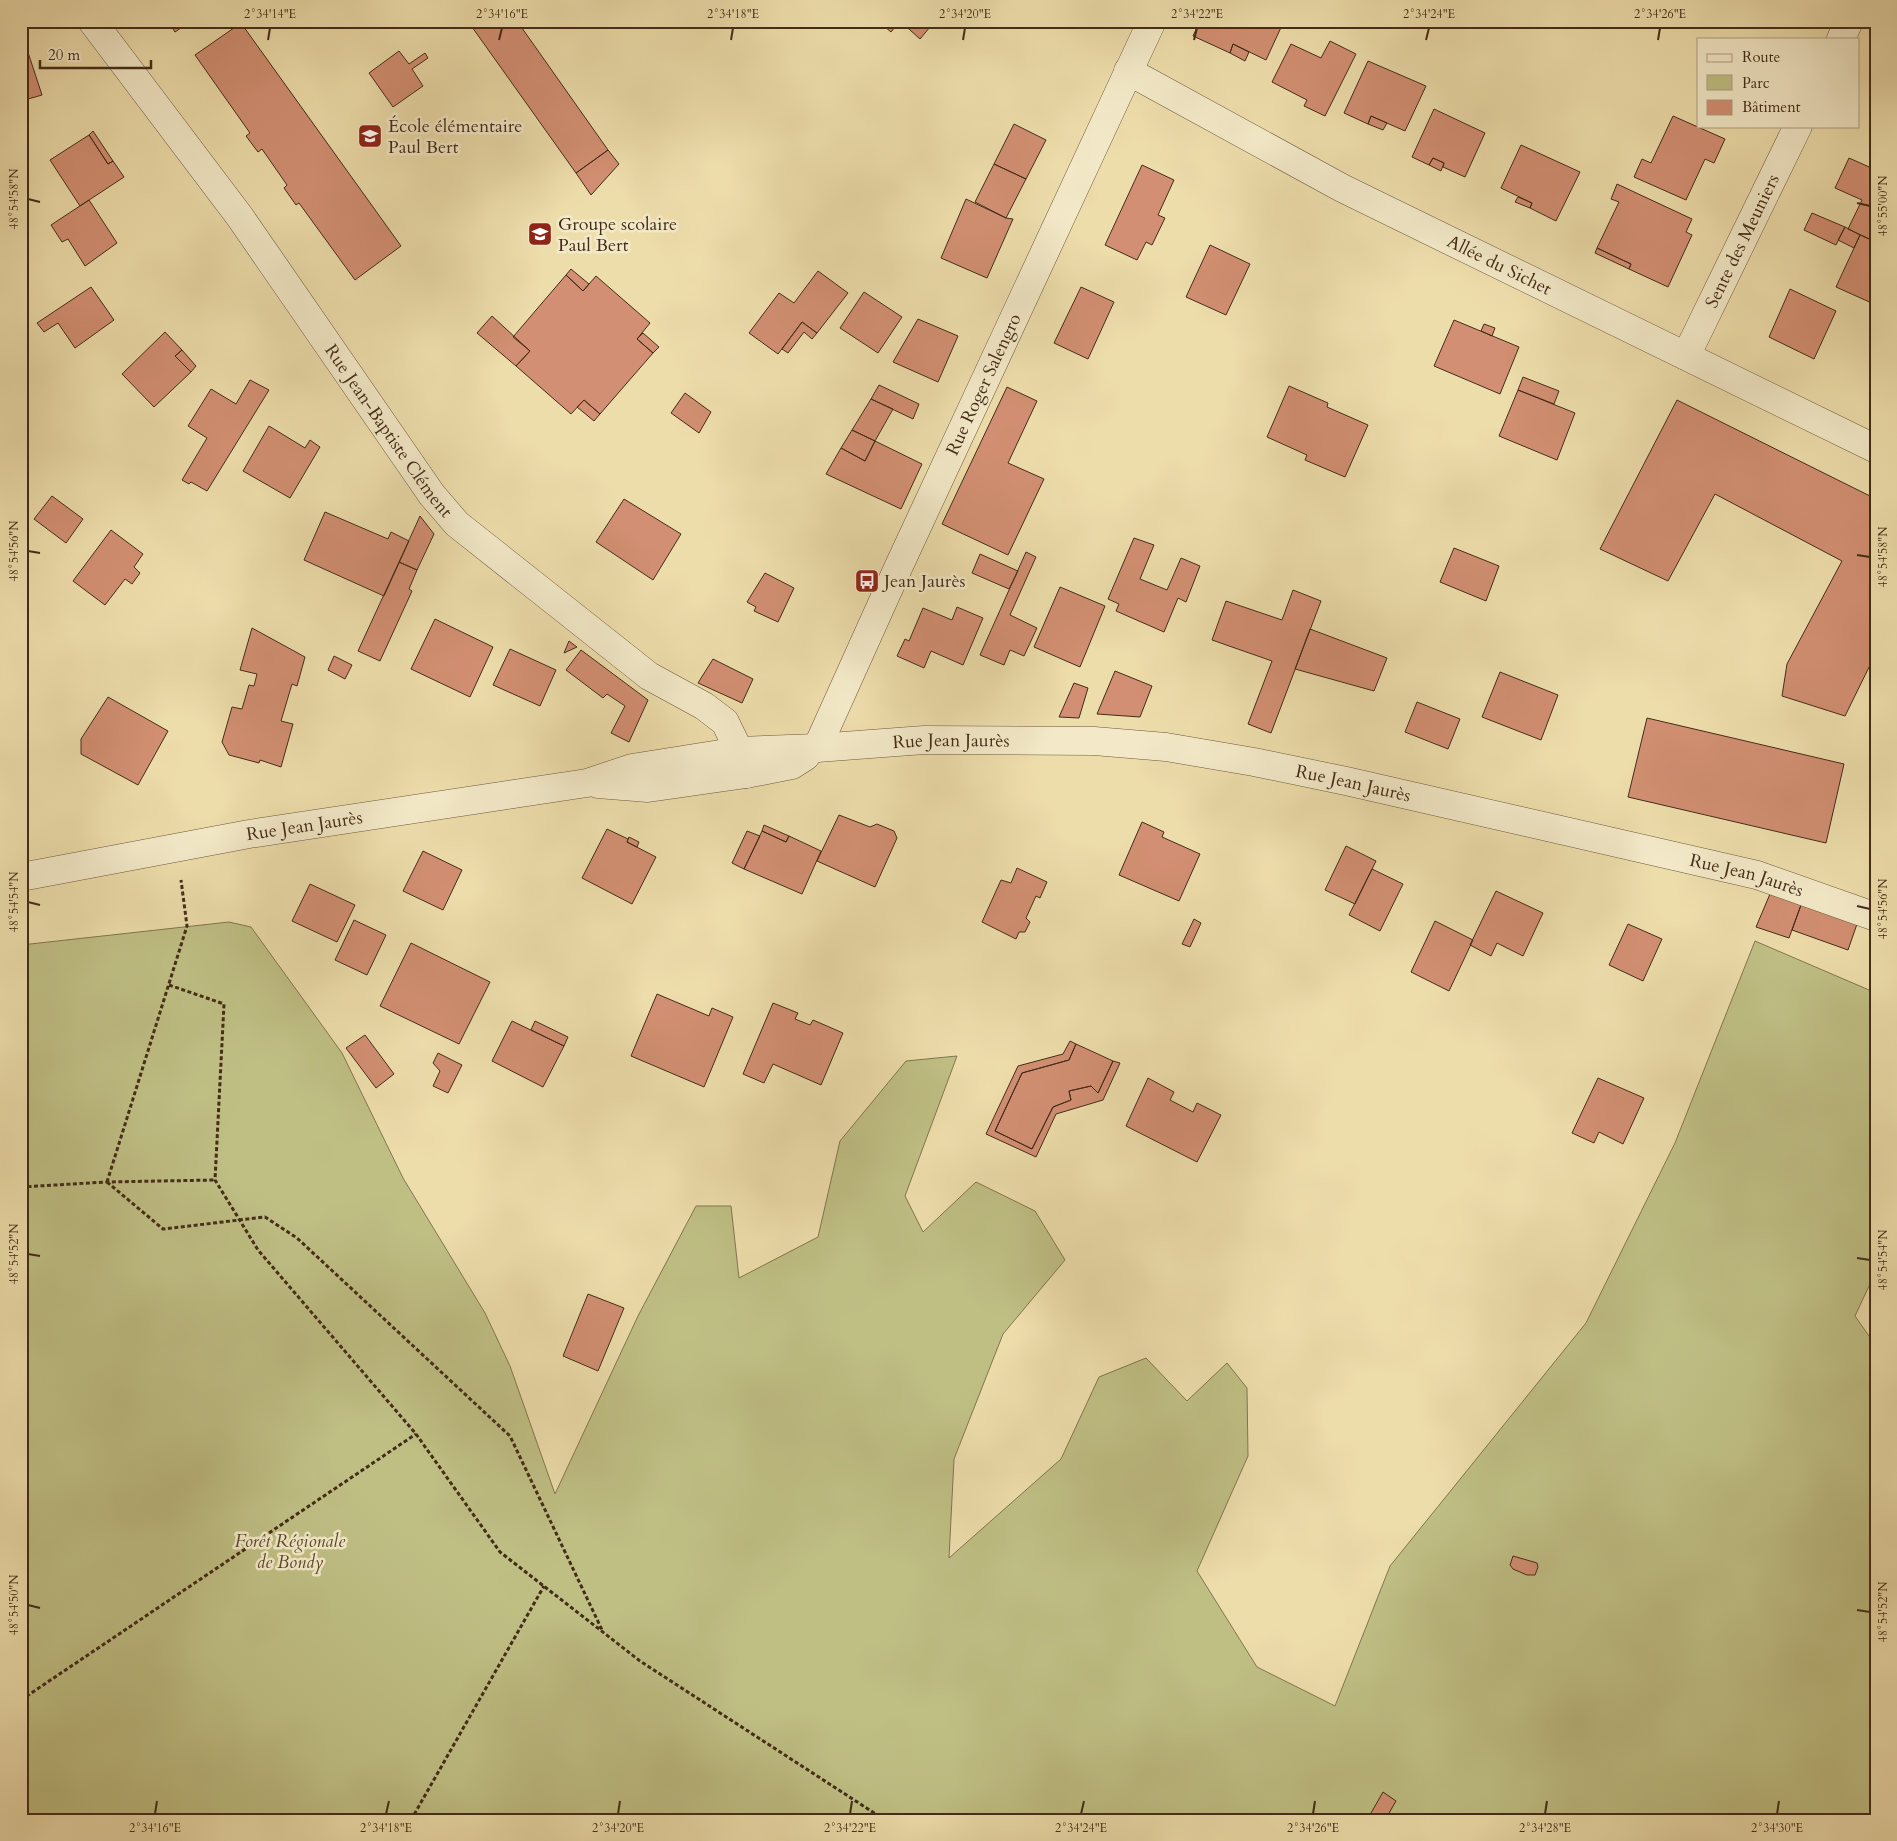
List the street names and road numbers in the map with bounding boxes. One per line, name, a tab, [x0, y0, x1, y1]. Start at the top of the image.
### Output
street label: Sente des Meuniers	[1699, 170, 1785, 312]
street label: Allée du Sichet	[1443, 229, 1556, 301]
street label: Rue Roger Salengro	[940, 309, 1027, 459]
street label: Rue Jean-Baptiste Clément	[319, 339, 459, 523]
street label: Rue Jean Jaurès	[892, 727, 1010, 755]
street label: Rue Jean Jaurès	[1294, 758, 1413, 808]
street label: Rue Jean Jaurès	[245, 805, 364, 847]
street label: Rue Jean Jaurès	[1687, 848, 1807, 903]

